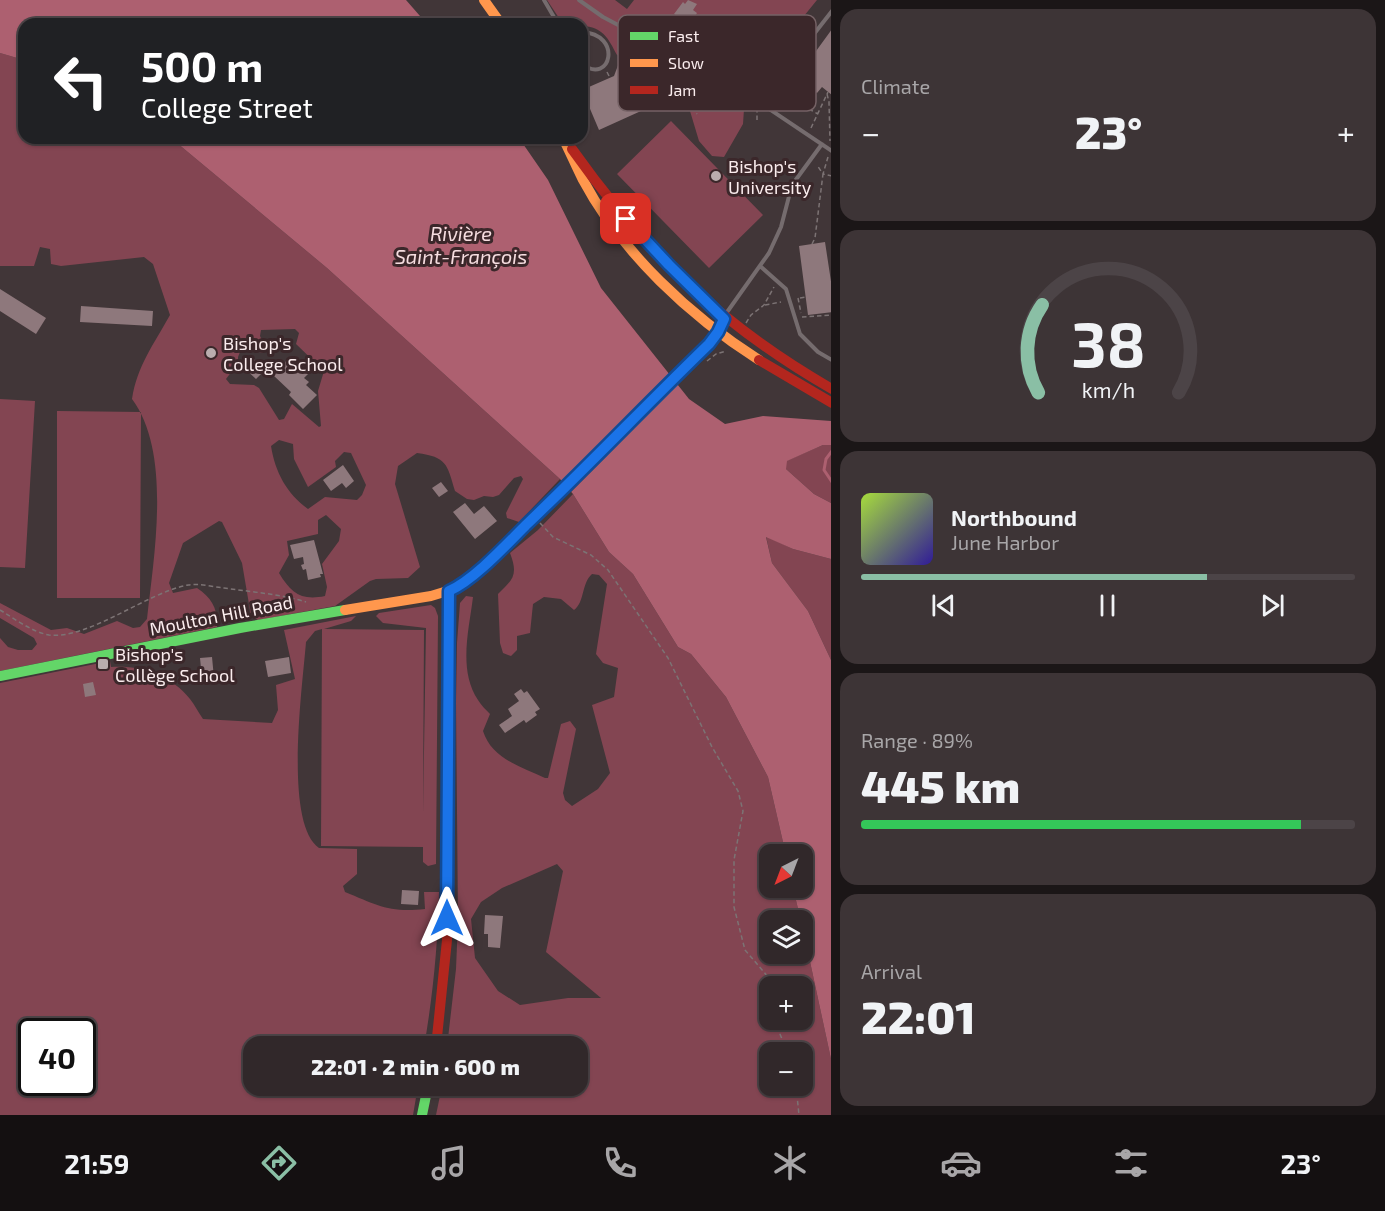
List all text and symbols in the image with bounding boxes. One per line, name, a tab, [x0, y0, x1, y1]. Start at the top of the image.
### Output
legend	[618, 15, 816, 111]
text: Fast	[668, 26, 699, 45]
text: 500 m	[141, 40, 263, 90]
icon: left	[42, 42, 120, 120]
text: Slow	[668, 53, 704, 72]
text: Climate	[861, 74, 930, 98]
text: Jam	[668, 80, 696, 99]
text: College Street	[141, 91, 313, 123]
text: 23°	[1075, 104, 1142, 158]
text: −	[861, 112, 880, 152]
text: +	[1337, 112, 1355, 152]
place label: Bishop's University	[728, 155, 812, 198]
marker: Bishop's University	[709, 169, 723, 183]
pin	[600, 193, 651, 244]
icon: arrive	[609, 202, 642, 235]
water label: Rivière Saint-François	[395, 221, 527, 269]
text: 38	[1071, 305, 1145, 380]
place label: Bishop's College School	[223, 332, 343, 375]
marker: Bishop's College School	[204, 346, 218, 360]
text: km/h	[1081, 378, 1135, 403]
text: Northbound	[951, 504, 1077, 530]
text: June Harbor	[951, 530, 1059, 554]
icon: previous	[927, 589, 960, 622]
icon: pause	[1091, 589, 1124, 622]
icon: next	[1256, 589, 1289, 622]
street label: Moulton Hill Road	[148, 590, 294, 640]
place label: Bishop's Collège School	[115, 643, 235, 686]
marker: Bishop's Collège School	[96, 657, 110, 671]
text: Range · 89%	[861, 728, 973, 752]
text: 445 km	[861, 758, 1020, 812]
north arrow	[759, 844, 813, 898]
map controls	[759, 844, 813, 1096]
position arrow	[415, 886, 479, 950]
button: layers	[759, 910, 813, 964]
text: Arrival	[861, 959, 922, 983]
button: +	[759, 976, 813, 1030]
text: 22:01	[861, 989, 976, 1043]
speed limit sign: 40	[18, 1018, 96, 1096]
button: −	[759, 1042, 813, 1096]
text: 22:01 · 2 min · 600 m	[311, 1053, 520, 1079]
icon: directions	[258, 1142, 300, 1184]
icon: music	[428, 1142, 470, 1184]
icon: phone	[599, 1142, 641, 1184]
icon: climate	[769, 1142, 811, 1184]
icon: car	[940, 1142, 982, 1184]
icon: filters	[1110, 1142, 1152, 1184]
text: 21:59	[64, 1147, 129, 1179]
text: 23°	[1280, 1147, 1321, 1179]

